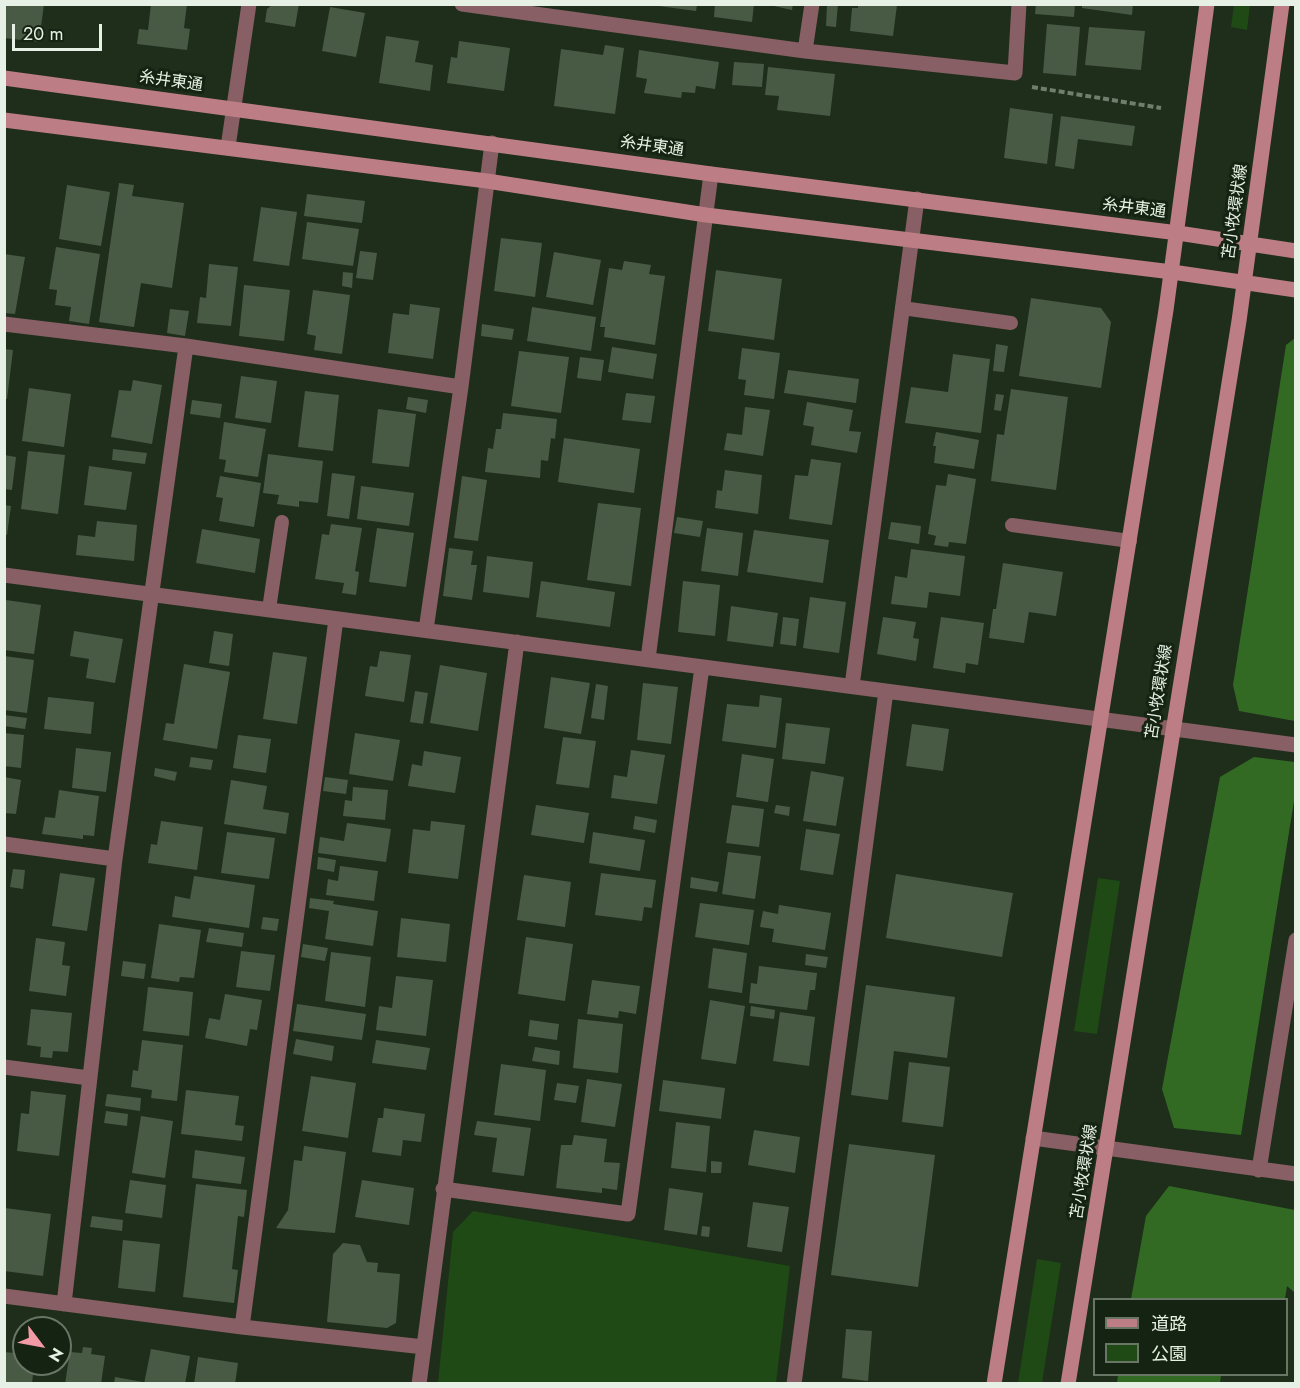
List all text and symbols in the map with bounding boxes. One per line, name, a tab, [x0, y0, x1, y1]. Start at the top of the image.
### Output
scale bar	[15, 12, 105, 50]
text: 20 m	[23, 21, 63, 47]
street label: 糸井東通	[138, 68, 204, 96]
street label: 糸井東通	[619, 133, 685, 161]
street label: 苫小牧環状線	[1220, 163, 1252, 261]
street label: 糸井東通	[1101, 196, 1167, 222]
street label: 苫小牧環状線	[1143, 643, 1177, 741]
street label: 苫小牧環状線	[1068, 1123, 1102, 1221]
legend	[1093, 1298, 1288, 1376]
text: 道路	[1151, 1311, 1187, 1337]
north arrow	[12, 1316, 72, 1376]
text: 公園	[1151, 1341, 1187, 1367]
text: N	[43, 1343, 69, 1366]

